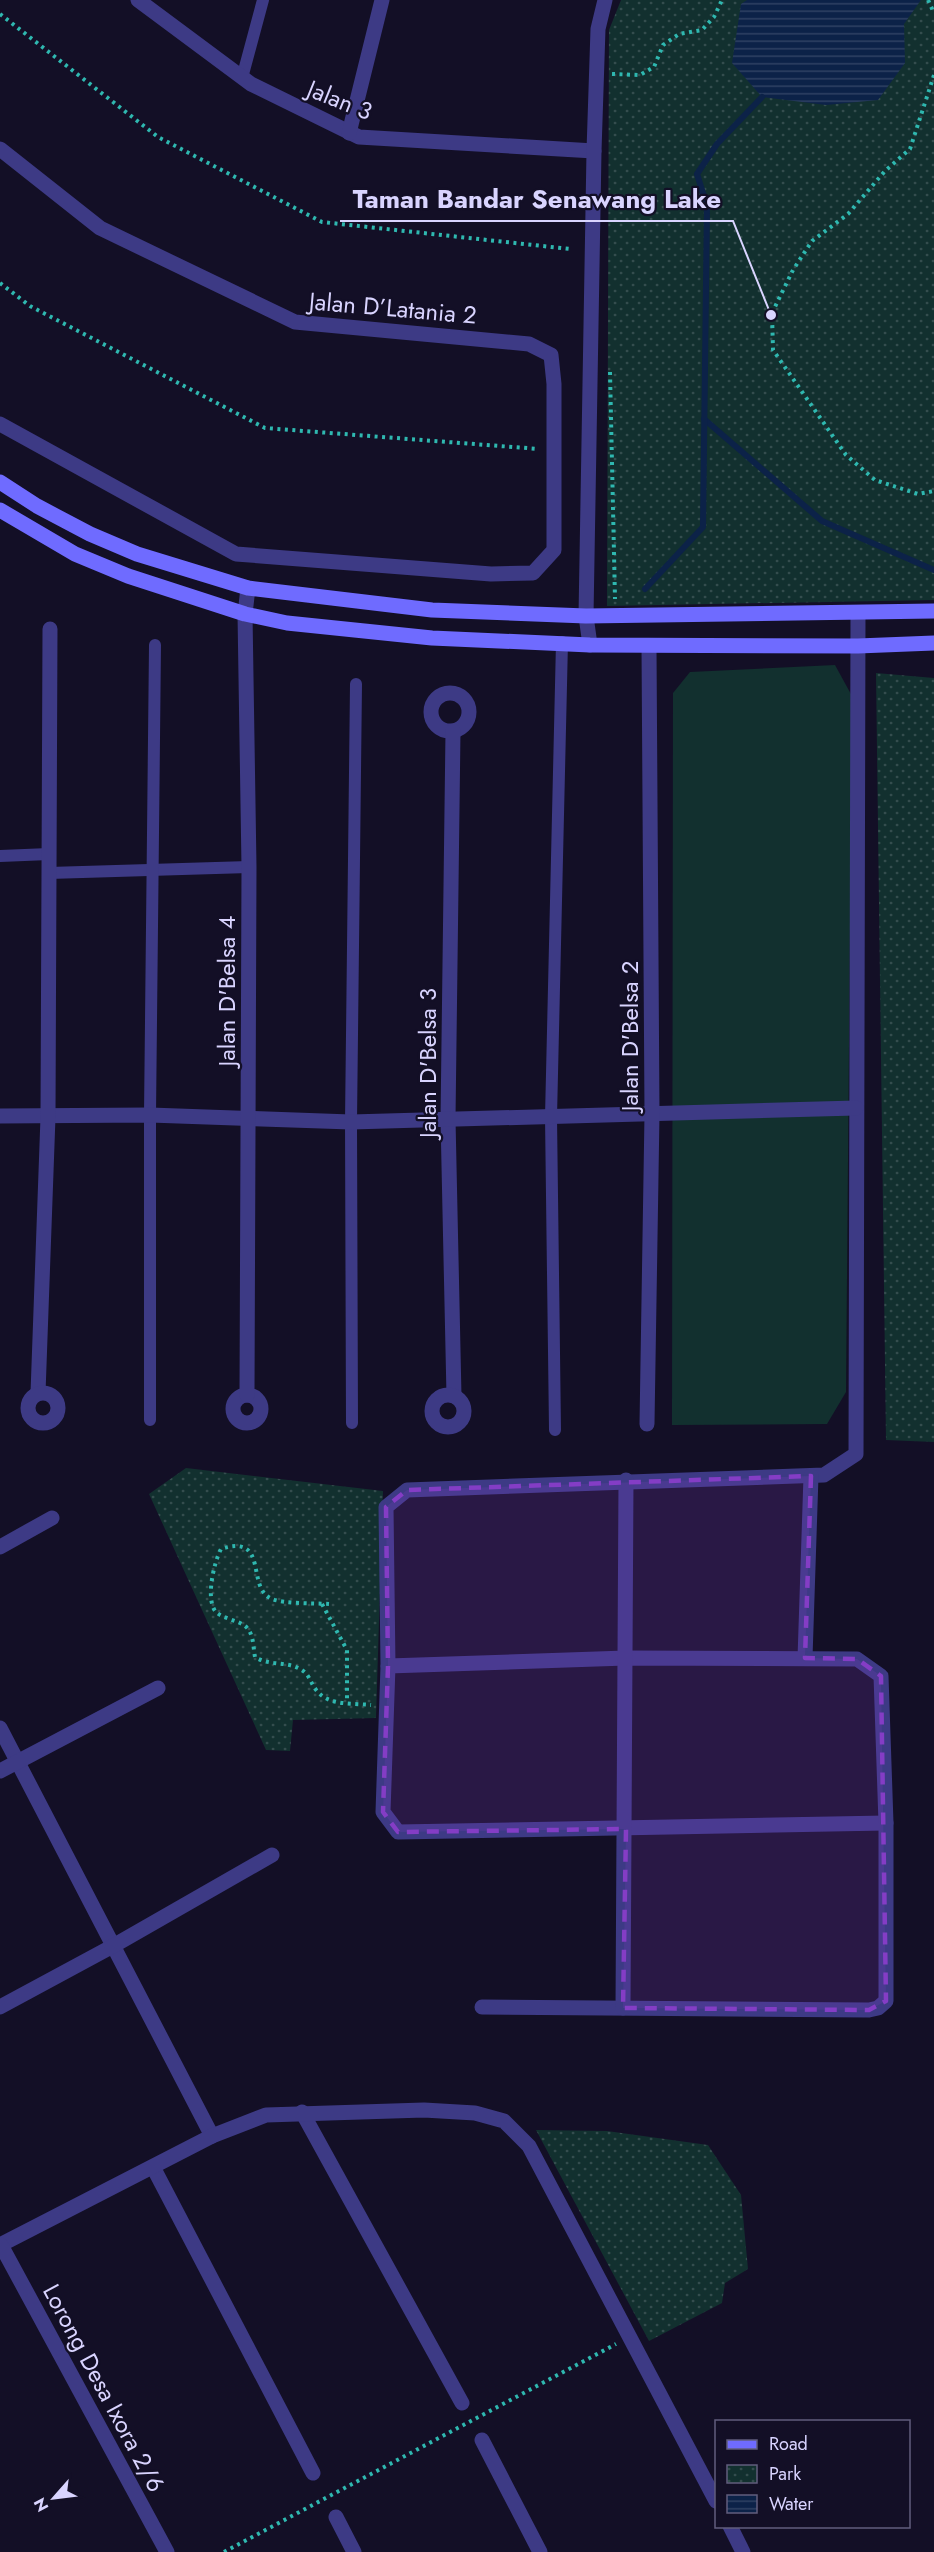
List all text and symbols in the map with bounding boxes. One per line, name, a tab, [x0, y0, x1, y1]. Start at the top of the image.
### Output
street label: Jalan 3	[299, 70, 378, 129]
callout: Taman Bandar Senawang Lake	[340, 177, 733, 221]
text: Taman Bandar Senawang Lake	[353, 180, 721, 218]
street label: Jalan D’Latania 2	[305, 283, 478, 333]
street label: Jalan D'Belsa 4	[209, 915, 244, 1070]
street label: Jalan D'Belsa 2	[612, 961, 647, 1114]
street label: Jalan D'Belsa 3	[410, 988, 445, 1141]
street label: Lorong Desa Ixora 2/6	[34, 2278, 174, 2498]
legend	[715, 2420, 910, 2528]
text: Road	[769, 2431, 808, 2457]
text: Park	[769, 2461, 801, 2487]
north arrow	[24, 2468, 84, 2528]
text: Water	[769, 2491, 814, 2517]
text: N	[28, 2494, 54, 2516]

